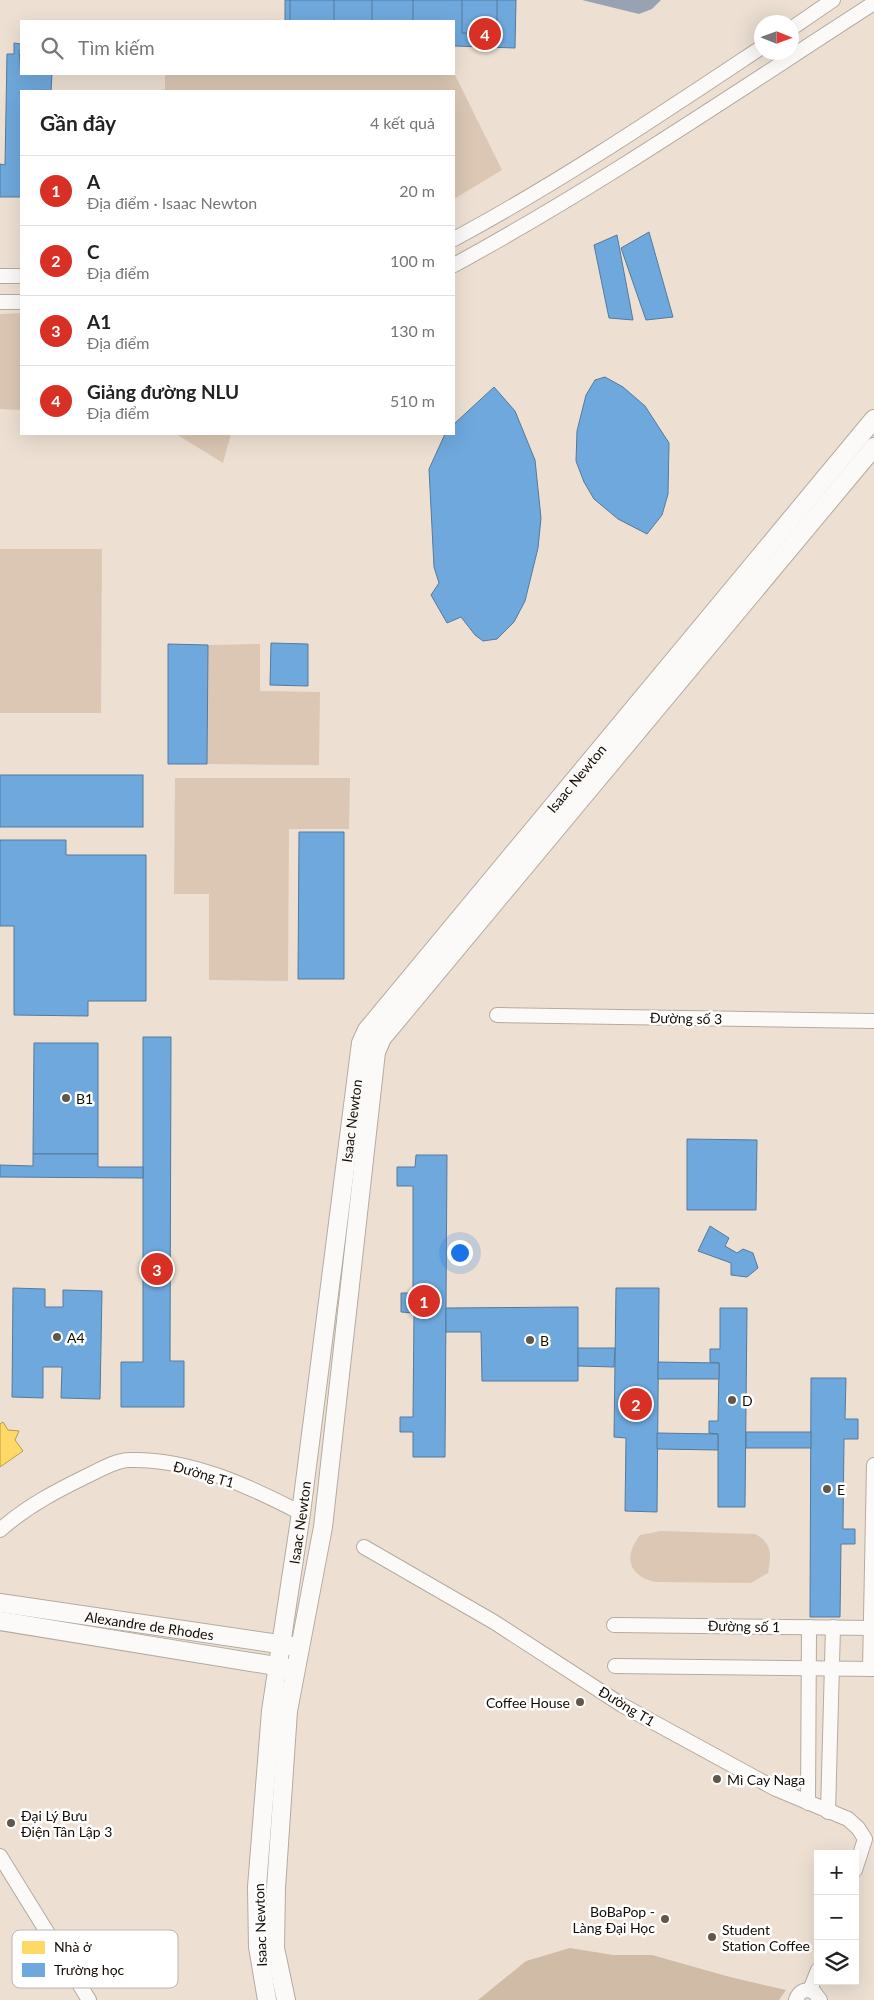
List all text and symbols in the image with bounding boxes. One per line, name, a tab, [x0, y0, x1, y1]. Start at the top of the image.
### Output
pin: 4	[469, 15, 501, 53]
north arrow	[754, 15, 799, 60]
search box	[20, 20, 455, 75]
icon: search	[38, 34, 66, 62]
text: Tìm kiếm	[78, 36, 155, 59]
text: Gần đây	[40, 110, 116, 135]
text: 4 kết quả	[370, 113, 435, 132]
text: A	[87, 170, 100, 193]
text: 1	[51, 181, 61, 200]
text: 20 m	[399, 181, 435, 200]
text: Địa điểm · Isaac Newton	[87, 193, 257, 212]
text: C	[87, 240, 100, 263]
text: 2	[51, 251, 61, 270]
text: 100 m	[390, 251, 435, 270]
text: Địa điểm	[87, 263, 149, 282]
text: A1	[87, 310, 111, 333]
text: 3	[51, 321, 61, 340]
text: 130 m	[390, 321, 435, 340]
text: Địa điểm	[87, 333, 149, 352]
text: Giảng đường NLU	[87, 380, 239, 403]
text: 4	[51, 391, 61, 410]
text: 510 m	[390, 391, 435, 410]
text: Địa điểm	[87, 403, 149, 422]
street label: Isaac Newton	[543, 741, 609, 816]
street label: Đường số 3	[650, 1009, 722, 1027]
street label: Isaac Newton	[337, 1078, 365, 1163]
place label: B1	[76, 1090, 93, 1107]
marker: B1	[60, 1092, 72, 1104]
your location	[447, 1240, 473, 1266]
pin: 3	[141, 1250, 173, 1288]
pin: 1	[408, 1282, 440, 1320]
place label: A4	[67, 1329, 85, 1346]
marker: A4	[51, 1331, 63, 1343]
place label: B	[540, 1332, 549, 1349]
marker: B	[524, 1334, 536, 1346]
pin: 2	[620, 1385, 652, 1423]
place label: D	[742, 1392, 753, 1409]
marker: D	[726, 1394, 738, 1406]
street label: Đường T1	[172, 1457, 236, 1491]
street label: Isaac Newton	[285, 1480, 314, 1565]
place label: E	[837, 1481, 845, 1498]
marker: E	[821, 1483, 833, 1495]
street label: Alexandre de Rhodes	[84, 1607, 215, 1643]
street label: Đường số 1	[708, 1617, 780, 1635]
street label: Đường T1	[596, 1683, 658, 1729]
place label: Coffee House	[486, 1694, 570, 1711]
marker: Coffee House	[574, 1696, 586, 1708]
place label: Mì Cay Naga	[727, 1771, 805, 1788]
marker: Mì Cay Naga	[711, 1773, 723, 1785]
place label: Đại Lý Bưu Điện Tân Lập 3	[21, 1807, 112, 1840]
marker: Đại Lý Bưu Điện Tân Lập 3	[5, 1817, 17, 1829]
map controls	[814, 1850, 859, 1985]
button: +	[814, 1850, 859, 1895]
street label: Isaac Newton	[250, 1883, 270, 1967]
button: −	[814, 1895, 859, 1940]
place label: BoBaPop - Làng Đại Học	[573, 1903, 655, 1936]
marker: BoBaPop - Làng Đại Học	[659, 1913, 671, 1925]
place label: Student Station Coffee	[722, 1921, 810, 1954]
legend	[12, 1930, 178, 1988]
marker: Student Station Coffee	[706, 1931, 718, 1943]
text: Nhà ở	[54, 1938, 92, 1955]
button: layers	[814, 1940, 859, 1985]
text: Trường học	[54, 1961, 125, 1978]

